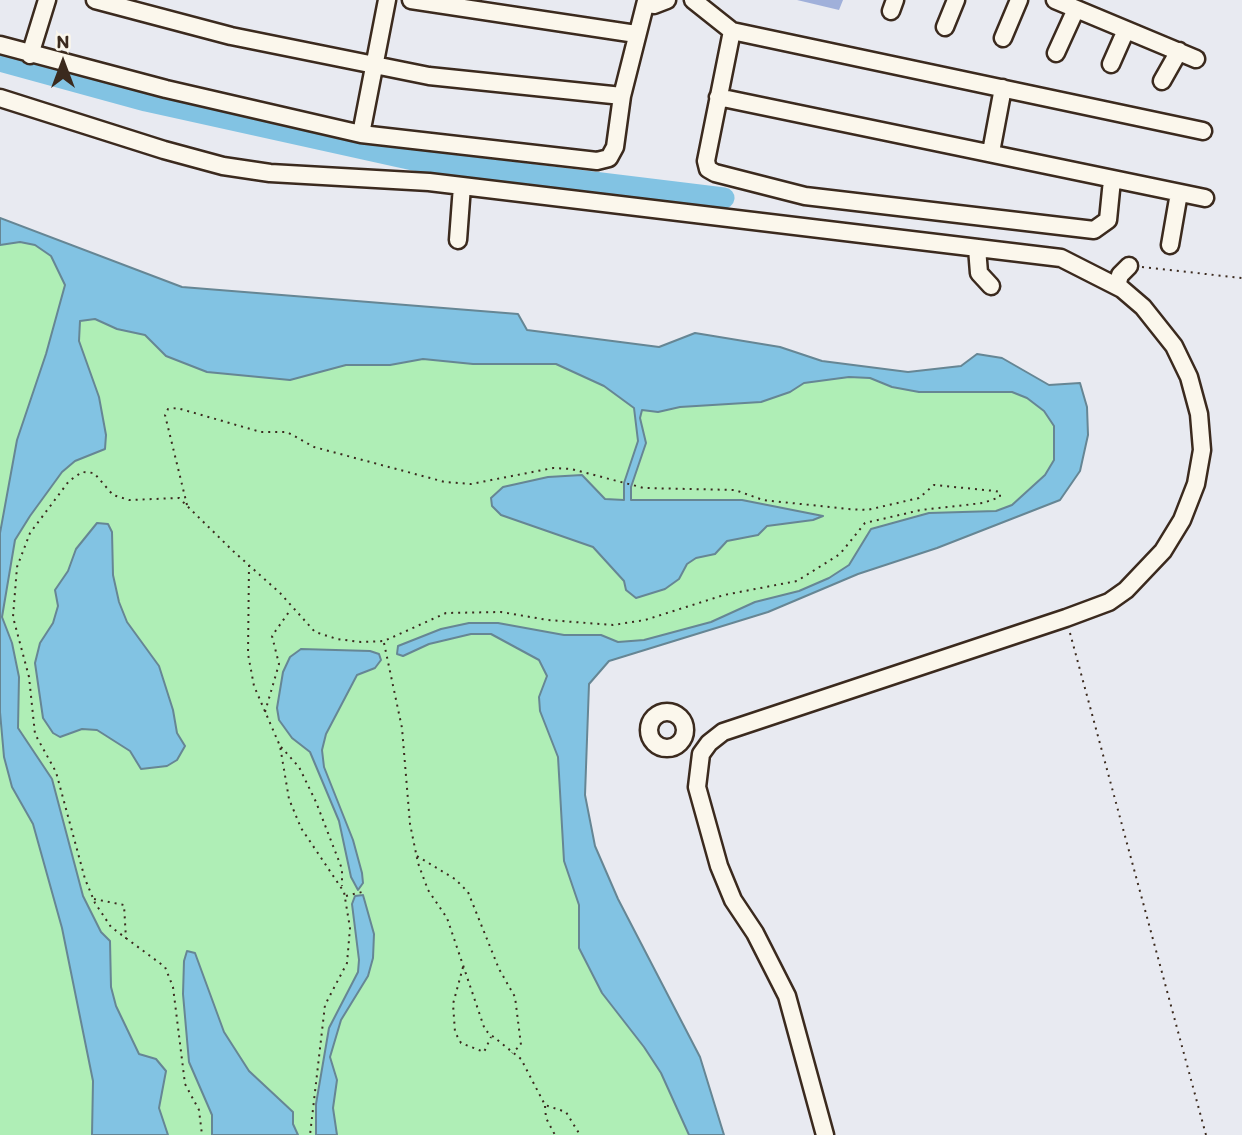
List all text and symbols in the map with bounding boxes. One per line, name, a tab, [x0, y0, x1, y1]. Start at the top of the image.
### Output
north arrow	[28, 28, 98, 98]
text: N	[57, 30, 69, 53]

